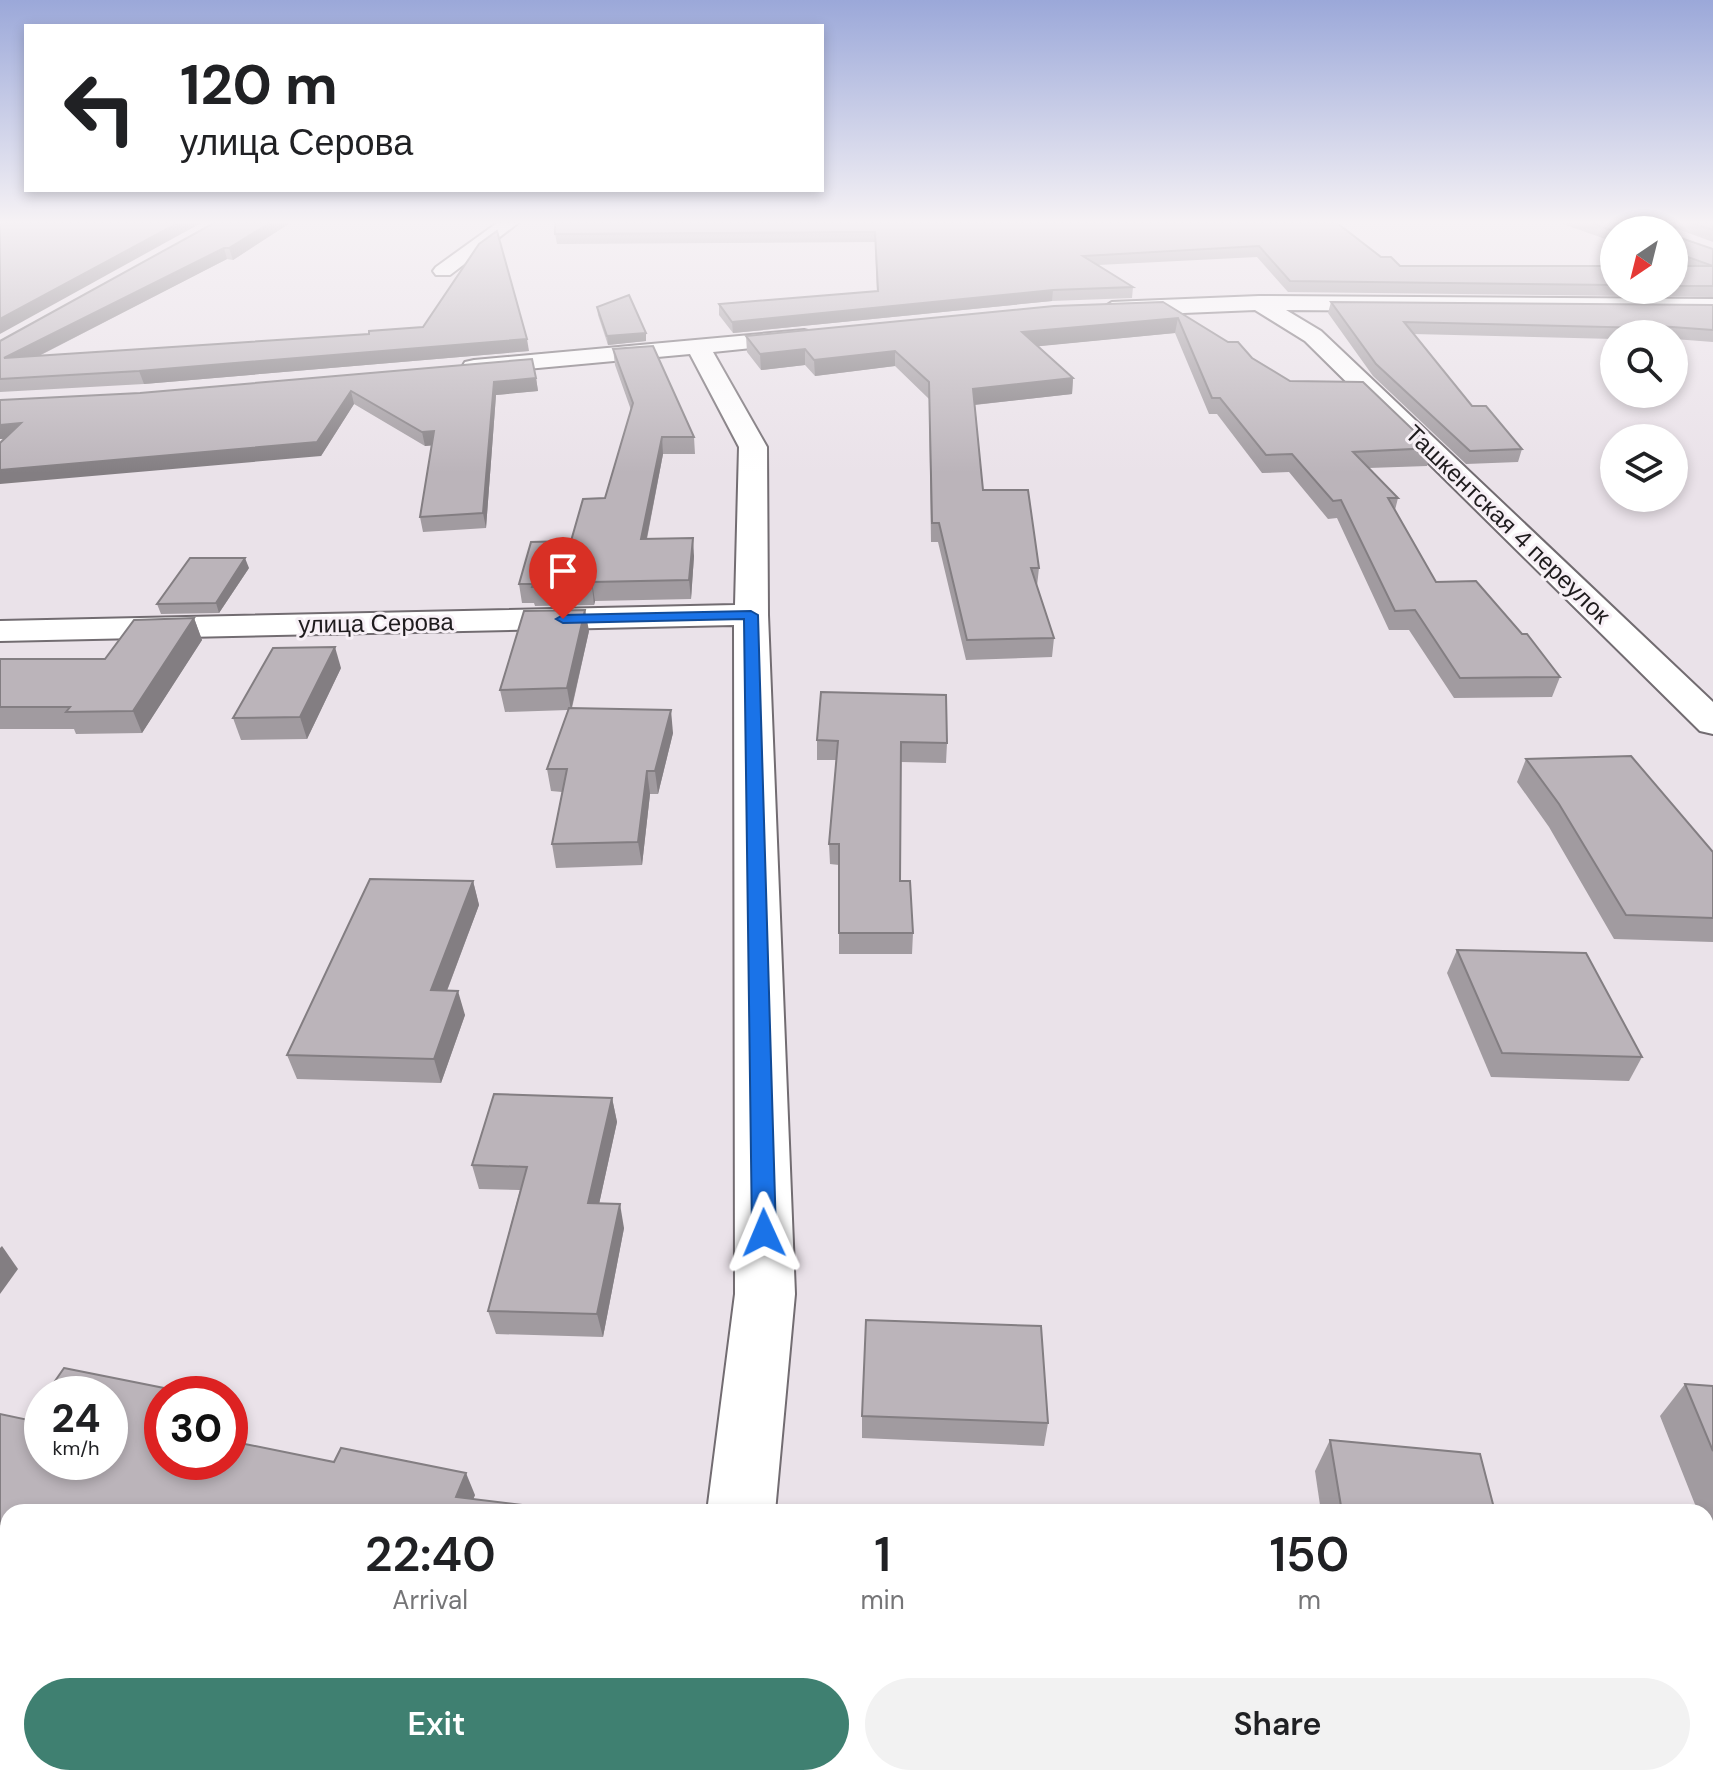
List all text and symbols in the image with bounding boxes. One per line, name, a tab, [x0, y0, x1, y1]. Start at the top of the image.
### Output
text: 120 m	[180, 48, 338, 121]
icon: left	[48, 56, 152, 160]
text: улица Серова	[180, 119, 413, 166]
north arrow	[1600, 216, 1688, 304]
map controls	[1600, 216, 1688, 512]
button: search	[1600, 320, 1688, 408]
street label: Ташкентская 4 переулок	[1399, 418, 1617, 630]
button: layers	[1600, 424, 1688, 512]
pin	[529, 537, 597, 619]
icon: arrive	[541, 549, 585, 593]
street label: улица Серова	[298, 606, 455, 640]
position arrow	[722, 1191, 806, 1275]
speed limit sign: 30	[144, 1376, 248, 1480]
text: 24	[52, 1392, 100, 1444]
text: km/h	[52, 1435, 100, 1461]
text: 22:40	[365, 1523, 496, 1586]
text: 1	[874, 1523, 891, 1586]
text: 150	[1269, 1523, 1349, 1586]
text: Arrival	[392, 1583, 468, 1617]
text: min	[860, 1583, 905, 1617]
text: m	[1298, 1583, 1321, 1617]
button: Exit	[24, 1678, 849, 1770]
button: Share	[865, 1678, 1690, 1770]

